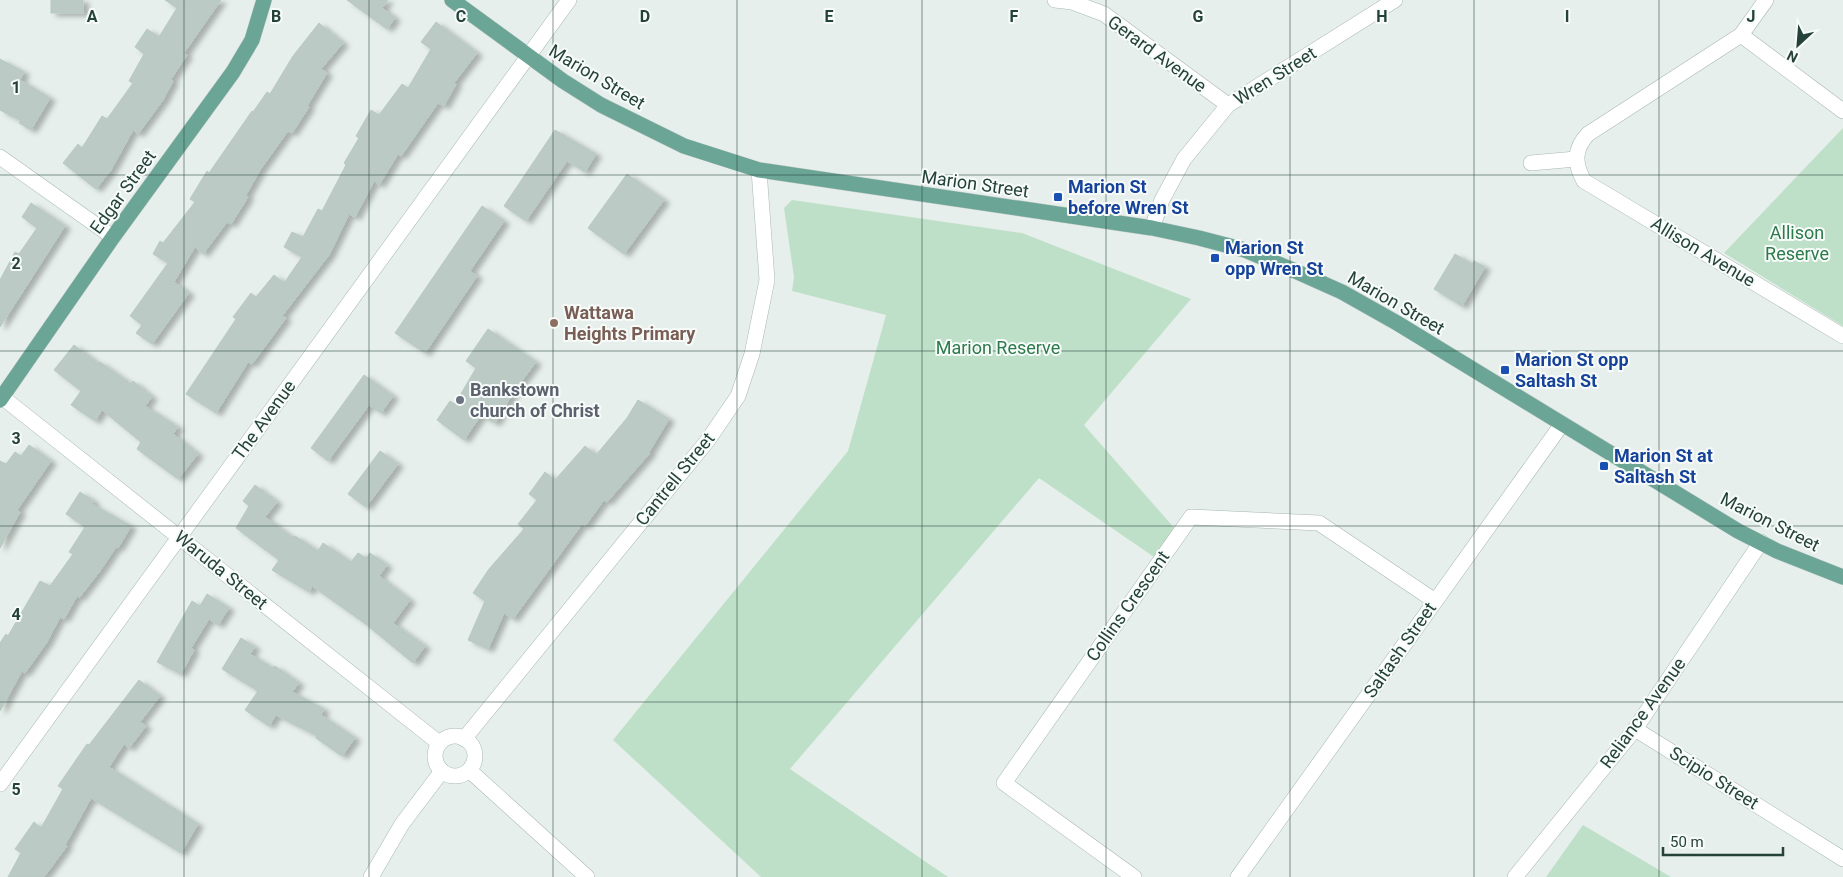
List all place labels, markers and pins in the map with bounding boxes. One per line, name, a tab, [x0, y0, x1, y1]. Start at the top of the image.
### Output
place label: Marion St before Wren St	[1068, 176, 1189, 218]
marker: Marion St before Wren St	[1052, 191, 1064, 203]
place label: Marion St opp Wren St	[1225, 237, 1323, 279]
marker: Marion St opp Wren St	[1209, 252, 1221, 264]
place label: Wattawa Heights Primary	[564, 302, 696, 344]
marker: Wattawa Heights Primary	[548, 317, 560, 329]
place label: Marion St opp Saltash St	[1515, 349, 1629, 391]
marker: Marion St opp Saltash St	[1499, 364, 1511, 376]
place label: Bankstown church of Christ	[470, 379, 600, 421]
marker: Bankstown church of Christ	[454, 394, 466, 406]
place label: Marion St at Saltash St	[1614, 445, 1713, 487]
marker: Marion St at Saltash St	[1598, 460, 1610, 472]

